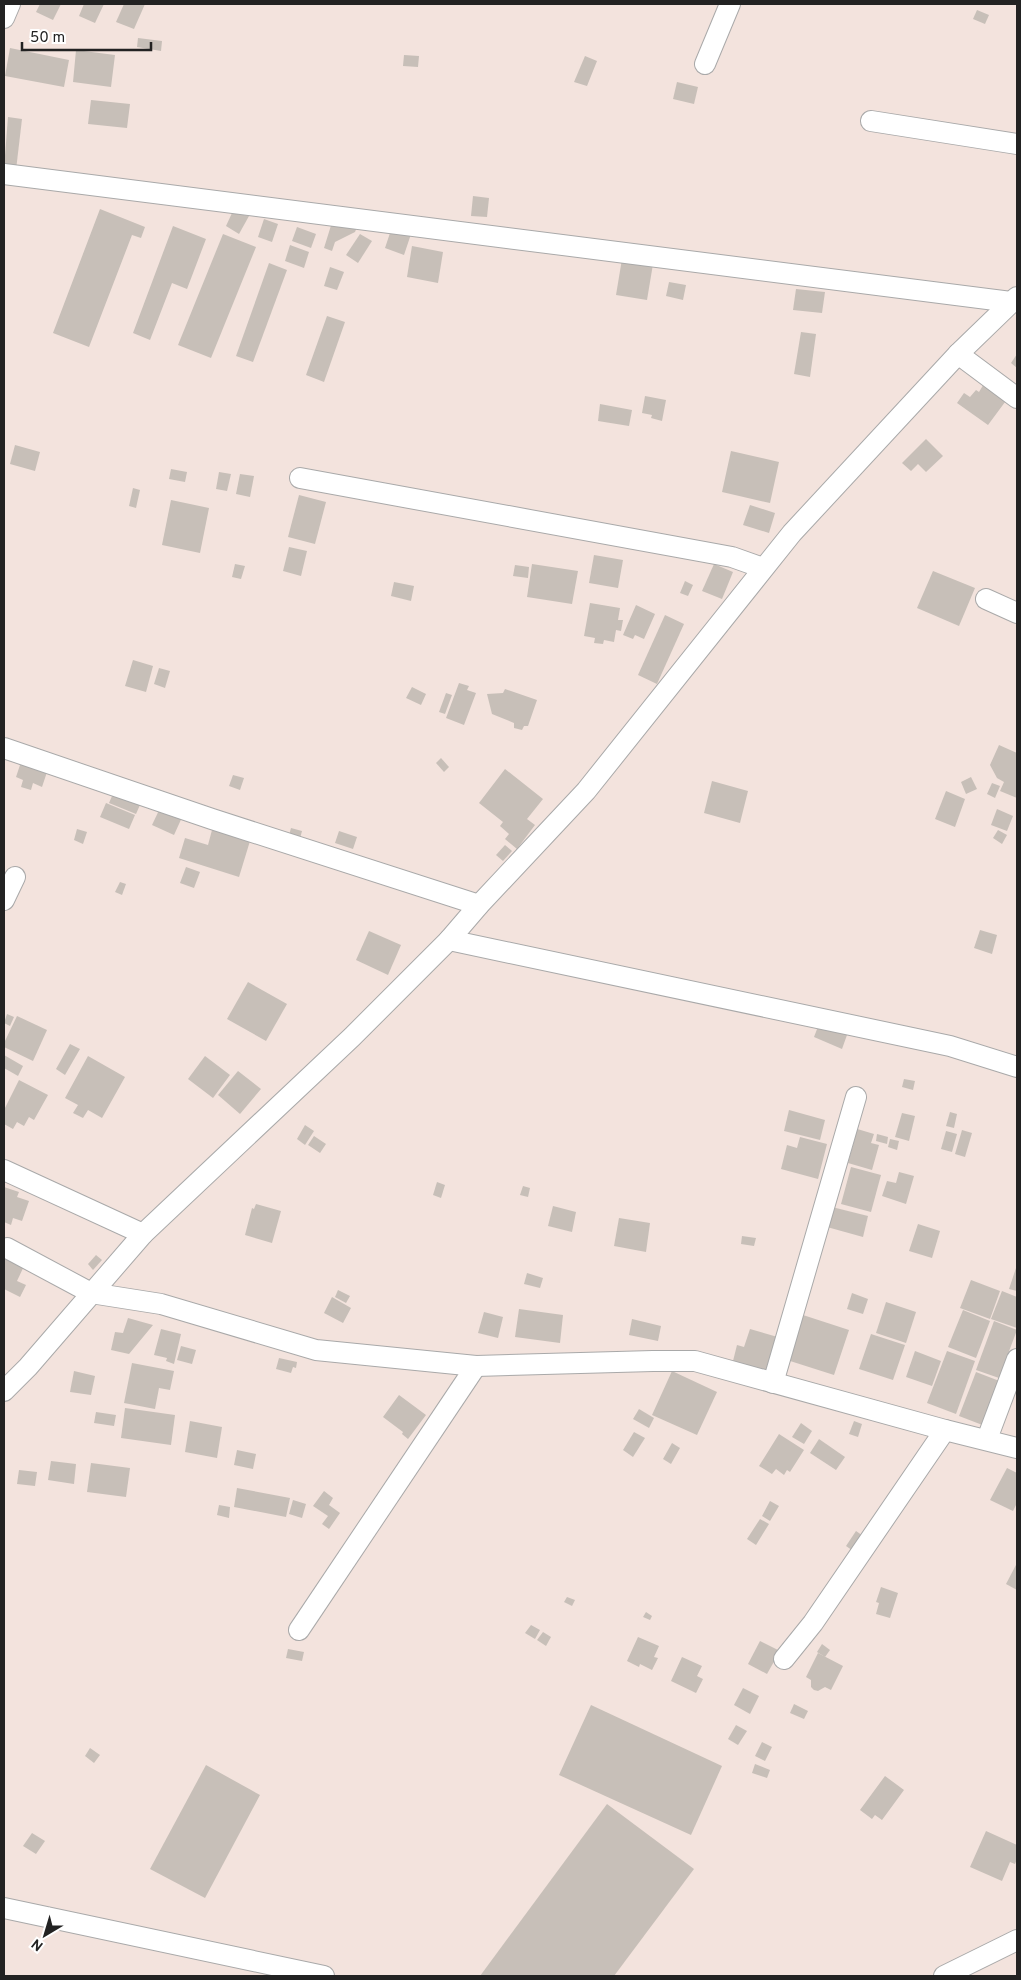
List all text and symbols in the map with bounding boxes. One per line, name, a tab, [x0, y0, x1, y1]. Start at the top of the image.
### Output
scale bar	[22, 20, 151, 52]
text: 50 m	[30, 29, 65, 48]
north arrow	[20, 1910, 70, 1960]
text: N	[29, 1934, 47, 1954]

